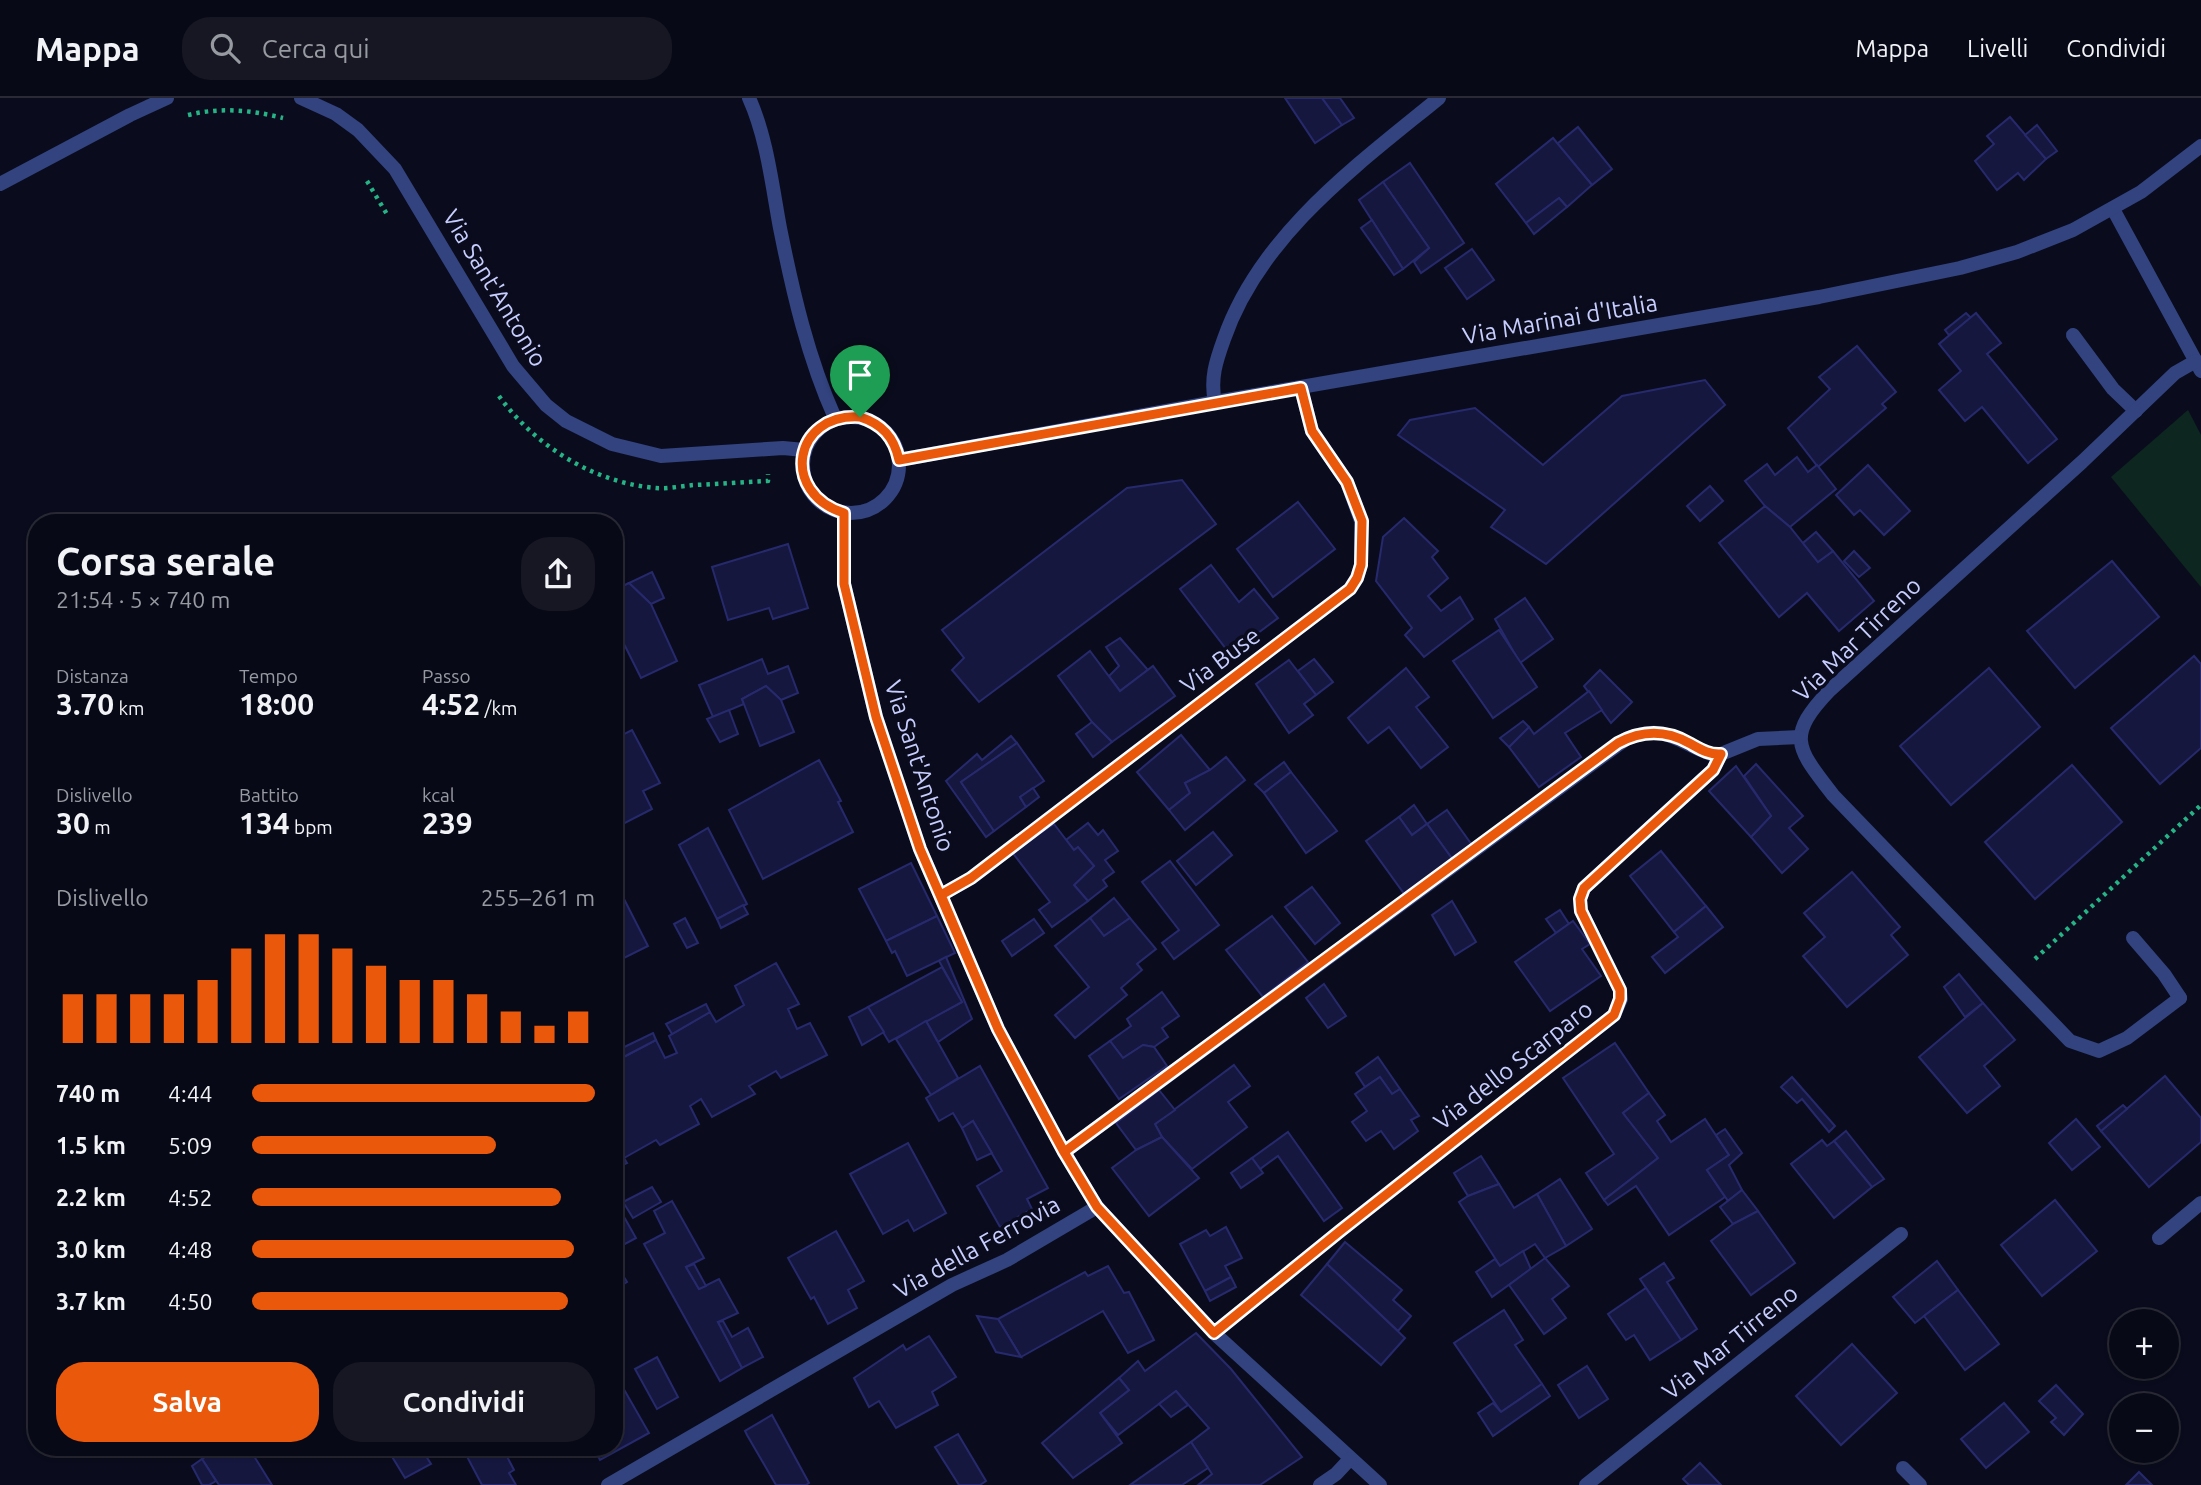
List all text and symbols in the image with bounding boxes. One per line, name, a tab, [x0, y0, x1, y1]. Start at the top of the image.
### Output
search box	[182, 17, 672, 80]
icon: search	[206, 29, 244, 67]
text: Mappa	[35, 30, 140, 67]
text: Cerca qui	[262, 34, 370, 63]
text: Mappa	[1855, 35, 1929, 62]
text: Livelli	[1967, 35, 2028, 62]
text: Condividi	[2066, 35, 2166, 62]
street label: Via Sant'Antonio	[438, 205, 552, 371]
street label: Via Marinai d'Italia	[1460, 289, 1660, 349]
pin	[830, 345, 890, 417]
icon: arrive	[841, 356, 879, 394]
button: share	[521, 537, 595, 611]
text: Corsa serale	[56, 540, 275, 582]
street label: Via Mar Tirreno	[1788, 572, 1926, 706]
text: 21:54 · 5 × 740 m	[56, 587, 230, 612]
street label: Via Buse	[1175, 621, 1265, 699]
text: Distanza	[56, 665, 129, 687]
text: Tempo	[239, 665, 298, 687]
text: Passo	[422, 665, 471, 687]
street label: Via Sant'Antonio	[880, 677, 960, 855]
text: 3.70	[56, 687, 114, 721]
text: 18:00	[239, 687, 314, 721]
text: 4:52	[422, 687, 480, 721]
text: km	[114, 697, 144, 719]
text: /km	[480, 697, 518, 719]
text: Dislivello	[56, 784, 133, 806]
text: Battito	[239, 784, 299, 806]
text: kcal	[422, 784, 455, 806]
text: 30	[56, 806, 90, 840]
text: 134	[239, 806, 290, 840]
text: 239	[422, 806, 473, 840]
text: m	[90, 816, 111, 838]
text: bpm	[290, 816, 333, 838]
text: Dislivello	[56, 885, 149, 910]
text: 255–261 m	[481, 885, 595, 910]
street label: Via dello Scarparo	[1428, 995, 1598, 1135]
text: 740 m	[56, 1081, 120, 1106]
text: 4:44	[168, 1081, 213, 1106]
text: 1.5 km	[56, 1133, 126, 1158]
text: 5:09	[168, 1133, 213, 1158]
text: 2.2 km	[56, 1185, 126, 1210]
text: 4:52	[168, 1185, 213, 1210]
street label: Via della Ferrovia	[889, 1190, 1065, 1304]
text: 3.0 km	[56, 1237, 126, 1262]
text: 4:48	[168, 1237, 213, 1262]
street label: Via Mar Tirreno	[1657, 1279, 1803, 1405]
text: 3.7 km	[56, 1289, 126, 1314]
text: 4:50	[168, 1289, 213, 1314]
map controls	[2109, 1309, 2179, 1463]
button: +	[2109, 1309, 2179, 1379]
button: Salva	[56, 1362, 319, 1442]
button: Condividi	[333, 1362, 595, 1442]
button: −	[2109, 1393, 2179, 1463]

